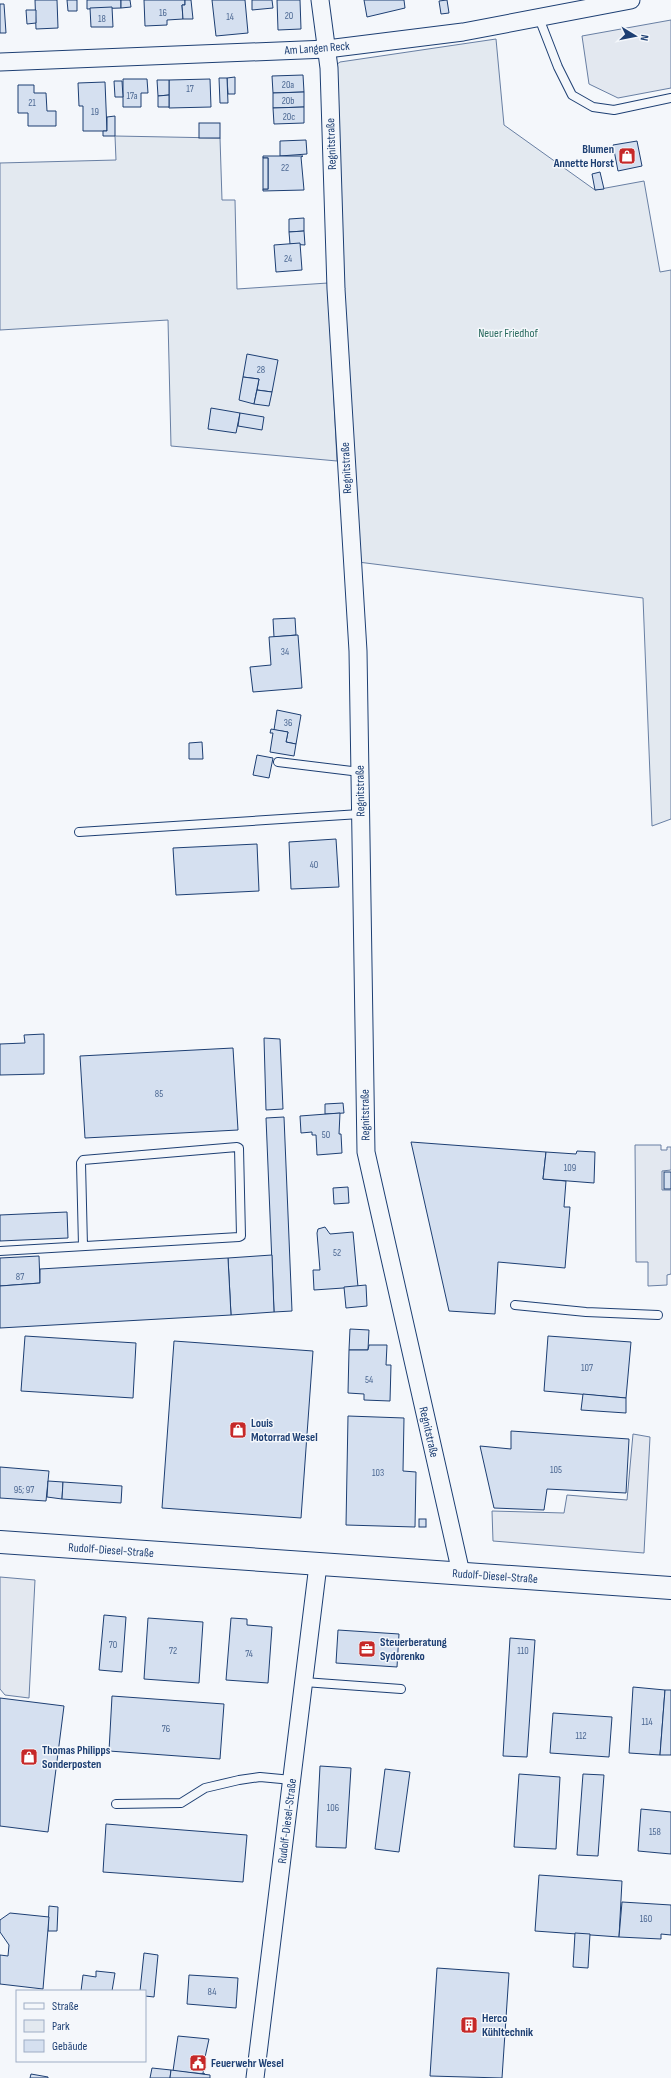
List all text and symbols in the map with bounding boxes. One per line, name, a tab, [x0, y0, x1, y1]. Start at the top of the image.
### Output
house number: 16	[159, 7, 167, 19]
house number: 20	[285, 10, 293, 22]
house number: 14	[226, 11, 234, 23]
house number: 18	[98, 13, 106, 25]
north arrow	[615, 16, 655, 56]
text: N	[637, 34, 651, 42]
street label: Am Langen Reck	[283, 39, 351, 58]
house number: 20a	[282, 79, 294, 91]
house number: 17	[186, 83, 194, 95]
house number: 17a	[126, 90, 138, 102]
house number: 20b	[282, 95, 294, 107]
house number: 21	[28, 97, 36, 109]
house number: 19	[91, 106, 99, 118]
house number: 20c	[283, 111, 295, 123]
street label: Regnitstraße	[323, 118, 340, 170]
place label: Blumen Annette Horst	[553, 142, 614, 171]
shop icon: Blumen Annette Horst	[617, 146, 637, 166]
house number: 22	[281, 162, 289, 174]
house number: 24	[284, 253, 292, 265]
park label: Neuer Friedhof	[478, 326, 538, 341]
house number: 28	[257, 364, 265, 376]
street label: Regnitstraße	[338, 442, 355, 494]
house number: 34	[281, 646, 289, 658]
house number: 36	[284, 717, 292, 729]
street label: Regnitstraße	[353, 765, 368, 817]
house number: 40	[310, 859, 318, 871]
house number: 85	[155, 1088, 163, 1100]
street label: Regnitstraße	[358, 1089, 373, 1141]
house number: 50	[322, 1129, 330, 1141]
house number: 109	[564, 1162, 576, 1174]
house number: 52	[333, 1247, 341, 1259]
house number: 87	[16, 1271, 24, 1283]
house number: 107	[581, 1362, 593, 1374]
house number: 54	[365, 1374, 373, 1386]
street label: Regnitstraße	[415, 1405, 442, 1459]
place label: Louis Motorrad Wesel	[251, 1416, 318, 1445]
shop icon: Louis Motorrad Wesel	[228, 1420, 248, 1440]
house number: 105	[550, 1464, 562, 1476]
house number: 103	[372, 1467, 384, 1479]
house number: 95; 97	[14, 1484, 34, 1496]
street label: Rudolf-Diesel-Straße	[68, 1540, 154, 1561]
street label: Rudolf-Diesel-Straße	[452, 1566, 538, 1587]
place label: Steuerberatung Sydorenko	[380, 1635, 447, 1664]
house number: 70	[109, 1639, 117, 1651]
office icon: Steuerberatung Sydorenko	[357, 1639, 377, 1659]
house number: 72	[169, 1645, 177, 1657]
house number: 110	[517, 1645, 529, 1657]
house number: 74	[245, 1648, 253, 1660]
house number: 114	[641, 1716, 653, 1728]
house number: 76	[162, 1723, 170, 1735]
house number: 112	[575, 1730, 587, 1742]
place label: Thomas Philipps Sonderposten	[42, 1743, 111, 1772]
shop icon: Thomas Philipps Sonderposten	[19, 1747, 39, 1767]
street label: Rudolf-Diesel-Straße	[275, 1777, 300, 1865]
house number: 106	[327, 1802, 339, 1814]
house number: 158	[649, 1826, 661, 1838]
house number: 160	[640, 1913, 652, 1925]
house number: 84	[208, 1986, 216, 1998]
legend	[16, 1990, 146, 2062]
text: Straße	[52, 1999, 79, 2014]
place label: Herco Kühltechnik	[482, 2011, 533, 2040]
building icon: Herco Kühltechnik	[459, 2015, 479, 2035]
text: Park	[52, 2019, 70, 2034]
text: Gebäude	[52, 2039, 87, 2054]
public building icon: Feuerwehr Wesel	[188, 2053, 208, 2073]
place label: Feuerwehr Wesel	[211, 2056, 284, 2071]

